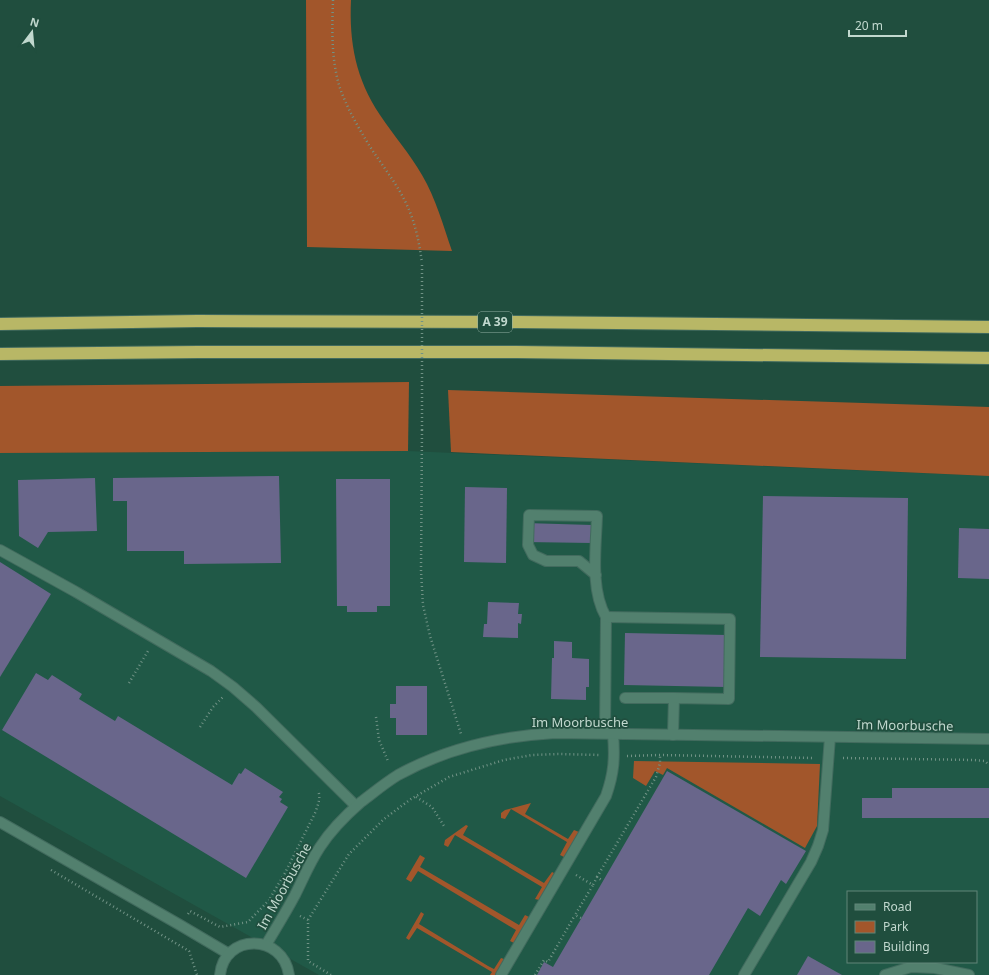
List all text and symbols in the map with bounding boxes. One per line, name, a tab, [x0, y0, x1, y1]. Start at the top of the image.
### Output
north arrow	[12, 12, 52, 52]
scale bar	[849, 12, 906, 38]
text: N	[29, 13, 41, 30]
text: 20 m	[855, 17, 883, 34]
road number: A 39	[478, 312, 512, 332]
street label: Im Moorbusche	[532, 713, 628, 731]
street label: Im Moorbusche	[856, 715, 954, 735]
street label: Im Moorbusche	[253, 839, 315, 933]
legend	[847, 891, 977, 963]
text: Road	[883, 898, 912, 915]
text: Park	[883, 918, 909, 935]
text: Building	[883, 938, 930, 955]

